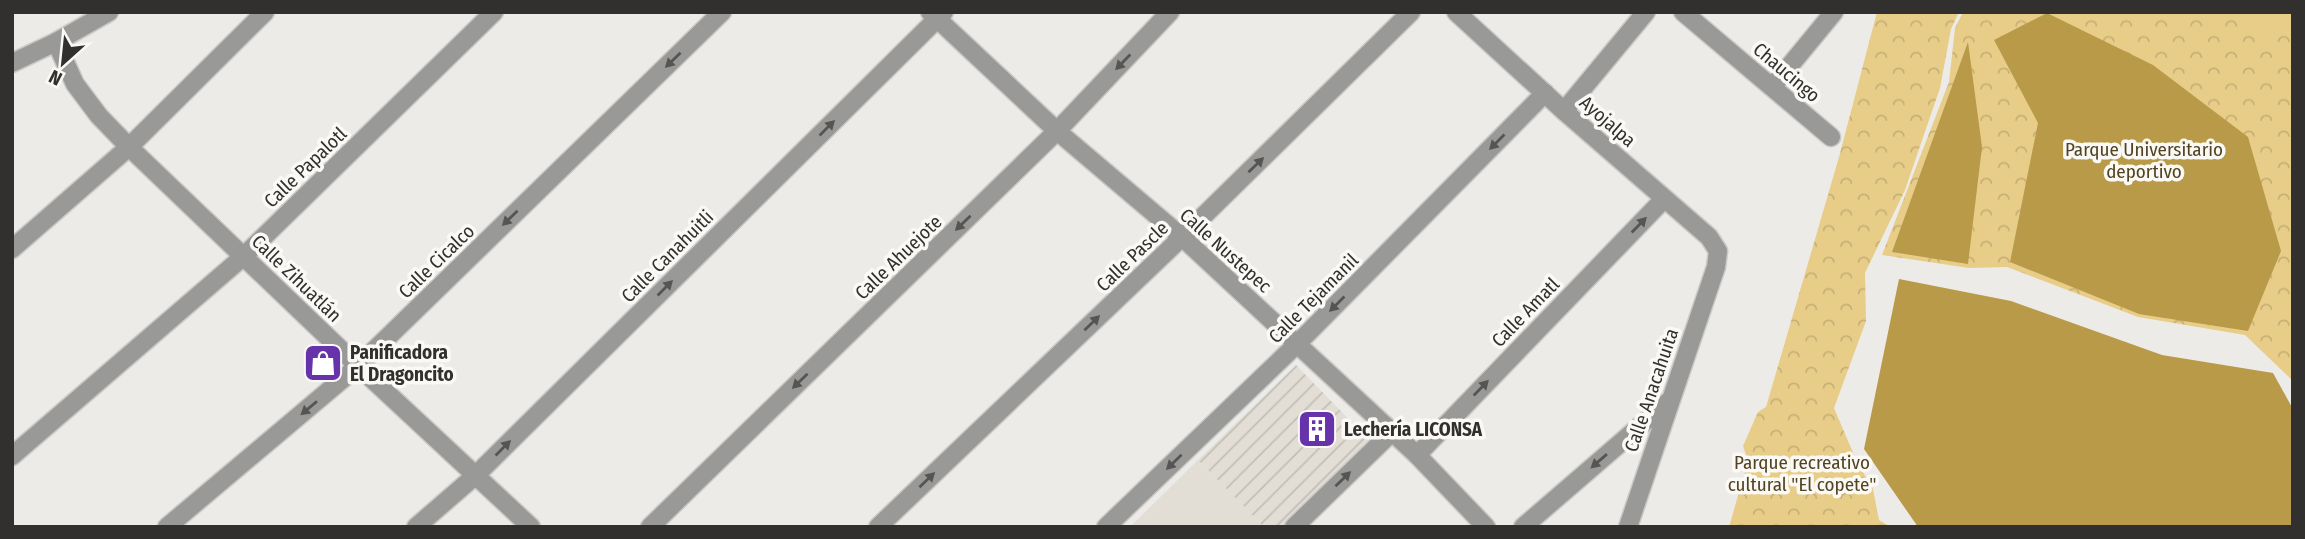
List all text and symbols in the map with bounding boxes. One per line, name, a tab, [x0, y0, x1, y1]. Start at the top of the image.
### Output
north arrow	[28, 28, 98, 98]
street label: Chaucingo	[1749, 38, 1825, 107]
one-way arrow	[665, 51, 682, 68]
one-way arrow	[1116, 53, 1132, 70]
text: N	[45, 65, 66, 91]
street label: Ayojalpa	[1575, 91, 1640, 152]
one-way arrow	[818, 121, 835, 137]
street label: Calle Papalotl	[259, 122, 351, 212]
one-way arrow	[1489, 133, 1506, 150]
park label: Parque Universitario deportivo	[2065, 138, 2223, 183]
one-way arrow	[1247, 156, 1264, 173]
street label: Calle Nustepec	[1175, 203, 1276, 297]
street label: Calle Canahuitli	[616, 205, 718, 307]
one-way arrow	[502, 210, 519, 226]
street label: Calle Ahuejote	[850, 210, 947, 304]
one-way arrow	[954, 214, 971, 231]
street label: Calle Pascle	[1092, 216, 1173, 296]
one-way arrow	[1631, 217, 1647, 233]
street label: Calle Cicalco	[394, 220, 479, 303]
street label: Calle Zihuatlán	[247, 230, 346, 327]
street label: Calle Tejamanil	[1264, 249, 1363, 348]
street label: Calle Amatl	[1487, 273, 1564, 352]
one-way arrow	[656, 281, 673, 297]
one-way arrow	[1329, 295, 1346, 312]
one-way arrow	[1083, 315, 1100, 331]
street label: Calle Anacahuita	[1620, 325, 1683, 455]
place label: Panificadora El Dragoncito	[350, 341, 454, 386]
shop icon: Panificadora El Dragoncito	[302, 342, 344, 384]
one-way arrow	[791, 373, 808, 390]
one-way arrow	[1473, 380, 1490, 397]
one-way arrow	[300, 400, 318, 415]
building icon: Lechería LICONSA	[1296, 408, 1338, 450]
place label: Lechería LICONSA	[1344, 418, 1483, 441]
one-way arrow	[495, 440, 511, 456]
park label: Parque recreativo cultural "El copete"	[1728, 451, 1876, 496]
one-way arrow	[1590, 453, 1608, 469]
one-way arrow	[1166, 454, 1183, 470]
one-way arrow	[918, 472, 935, 488]
one-way arrow	[1334, 472, 1351, 488]

